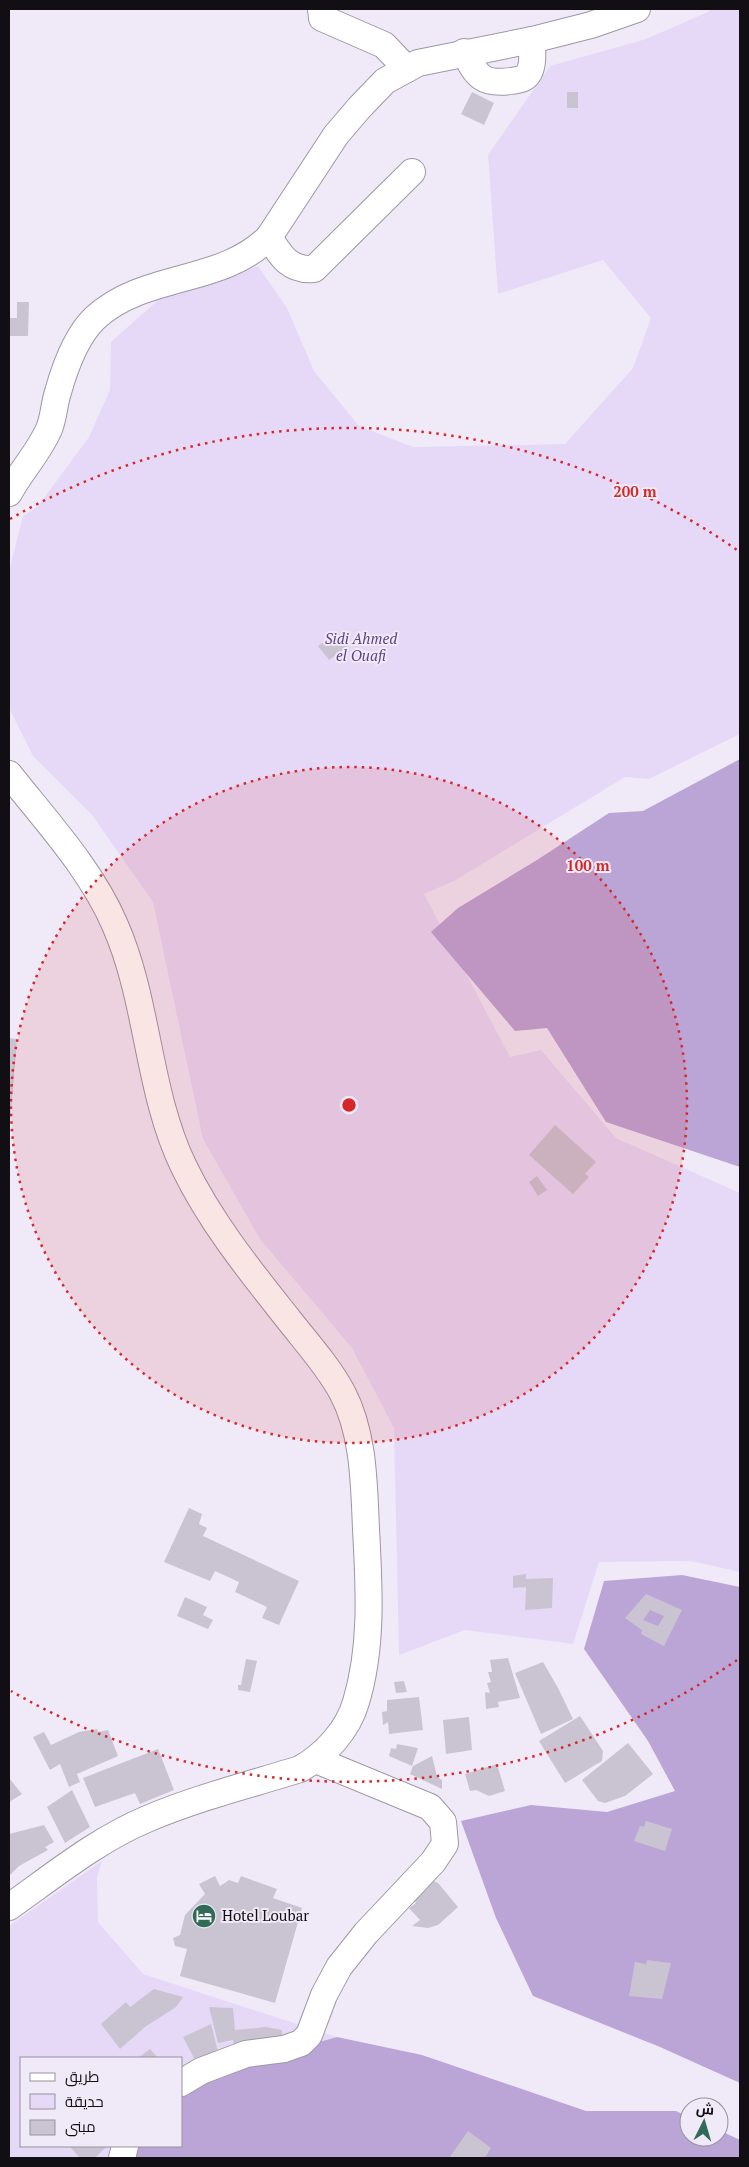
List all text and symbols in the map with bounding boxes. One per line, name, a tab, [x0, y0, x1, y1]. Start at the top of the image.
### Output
text: 200 m	[613, 481, 657, 501]
park label: Sidi Ahmed el Ouafi	[325, 628, 398, 665]
text: 100 m	[566, 855, 610, 875]
centre of rings	[340, 1096, 358, 1114]
hotel icon: Hotel Loubar	[191, 1903, 217, 1929]
place label: Hotel Loubar	[222, 1905, 309, 1925]
legend	[20, 2057, 182, 2147]
text: طريق	[65, 2066, 99, 2087]
text: حديقة	[65, 2091, 104, 2111]
north arrow	[679, 2097, 729, 2147]
text: ش	[695, 2098, 715, 2119]
text: مبنى	[65, 2116, 96, 2137]

